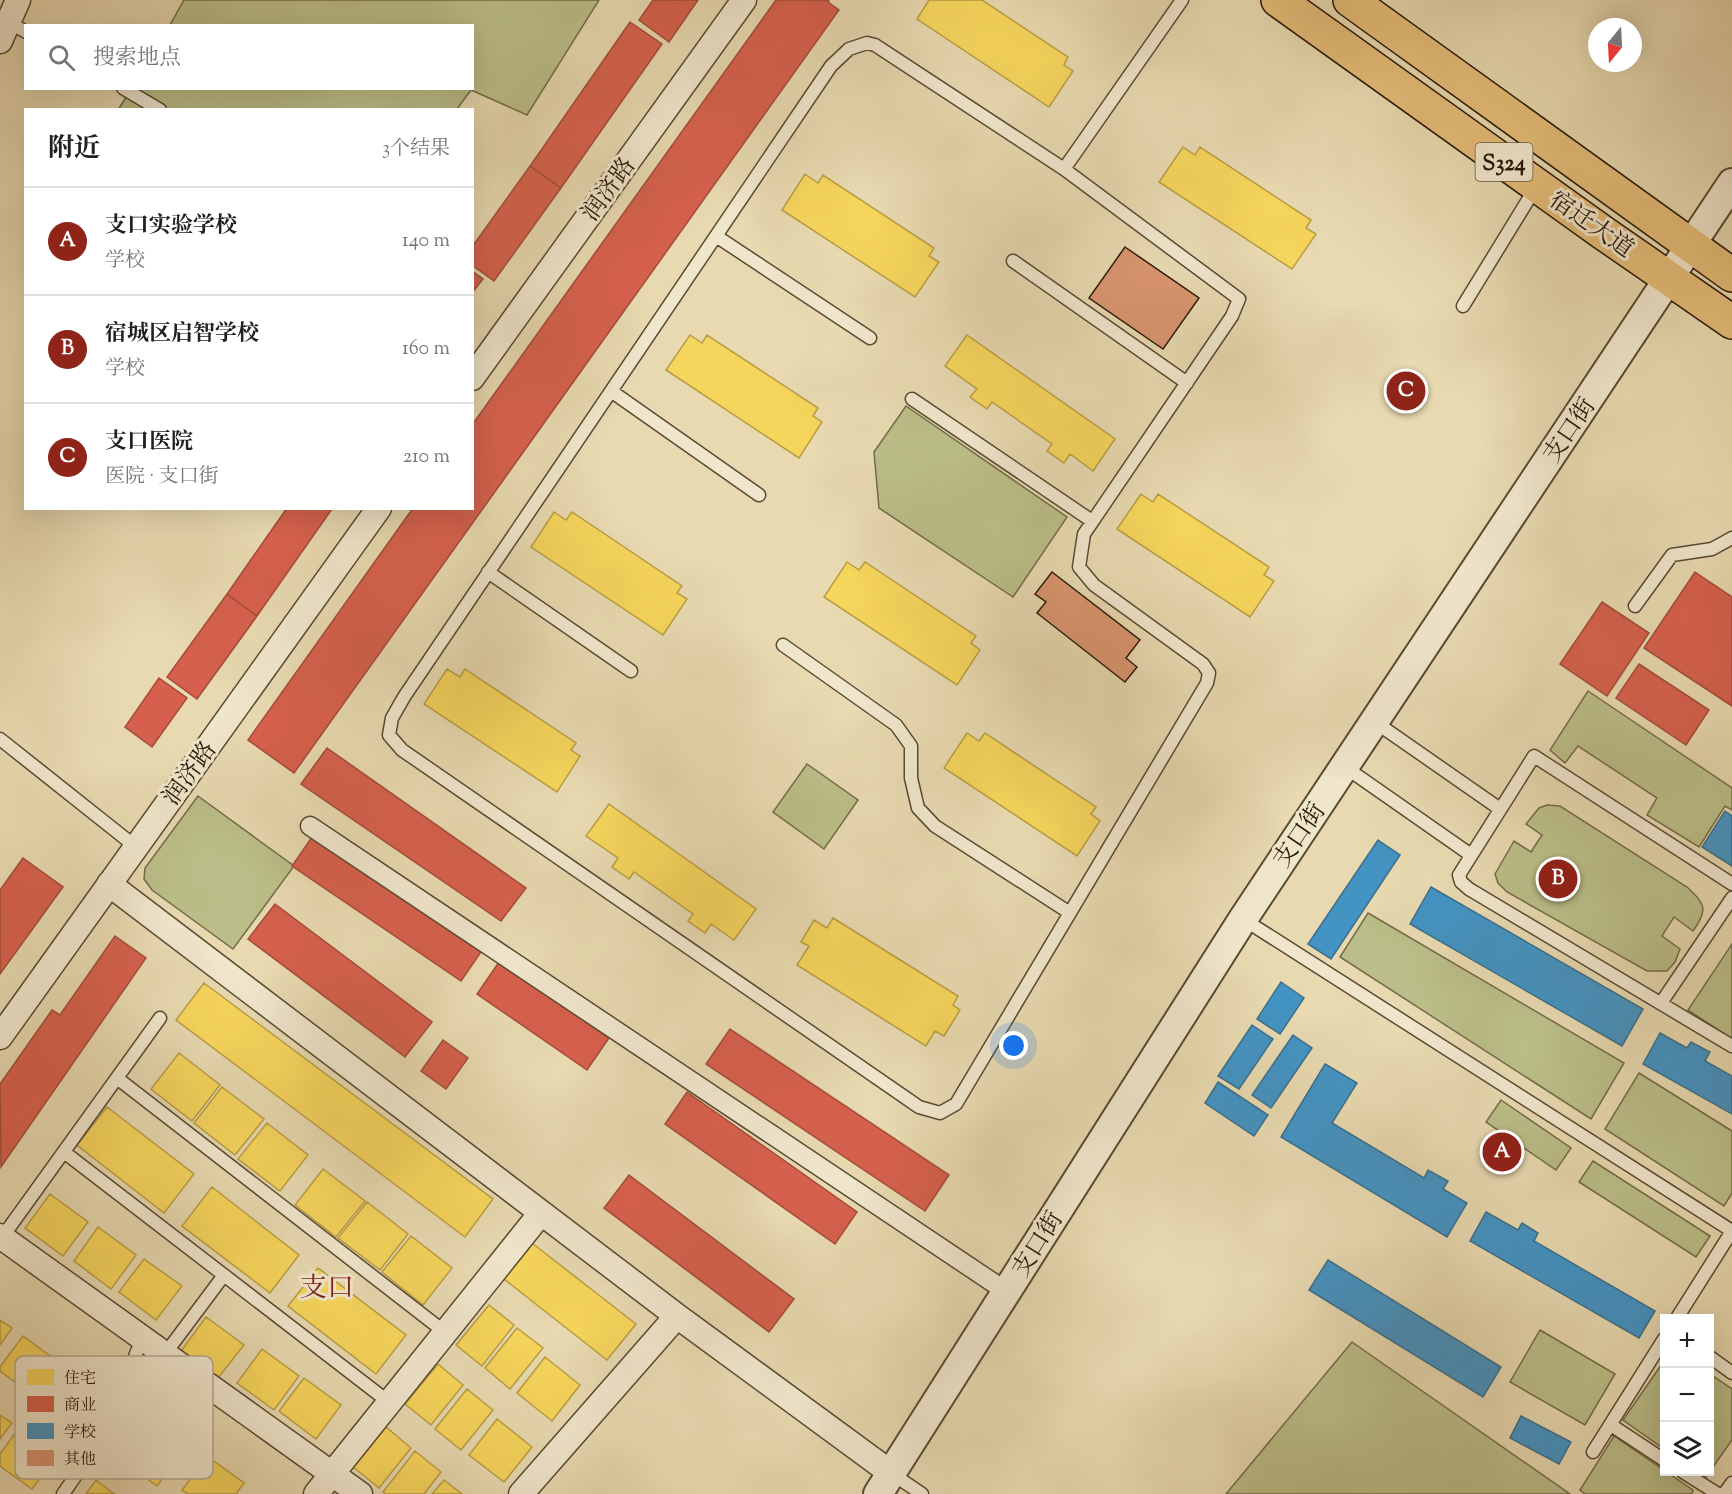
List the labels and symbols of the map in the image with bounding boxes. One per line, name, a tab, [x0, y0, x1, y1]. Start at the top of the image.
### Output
north arrow	[1588, 18, 1642, 72]
road number: S324	[1476, 143, 1532, 181]
street label: 润济路	[575, 151, 645, 229]
street label: 宿迁大道	[1542, 184, 1640, 267]
pin: C	[1386, 368, 1426, 414]
street label: 支口街	[1536, 392, 1605, 470]
street label: 润济路	[156, 735, 226, 813]
street label: 支口街	[1266, 797, 1335, 875]
pin: B	[1538, 856, 1578, 902]
your location	[999, 1031, 1028, 1060]
pin: A	[1482, 1130, 1522, 1174]
street label: 支口街	[1005, 1206, 1072, 1285]
district label: 支口	[300, 1270, 354, 1309]
legend	[15, 1356, 213, 1479]
text: 住宅	[64, 1368, 96, 1391]
text: 商业	[64, 1395, 96, 1418]
text: 学校	[64, 1422, 96, 1445]
text: 其他	[64, 1449, 96, 1472]

